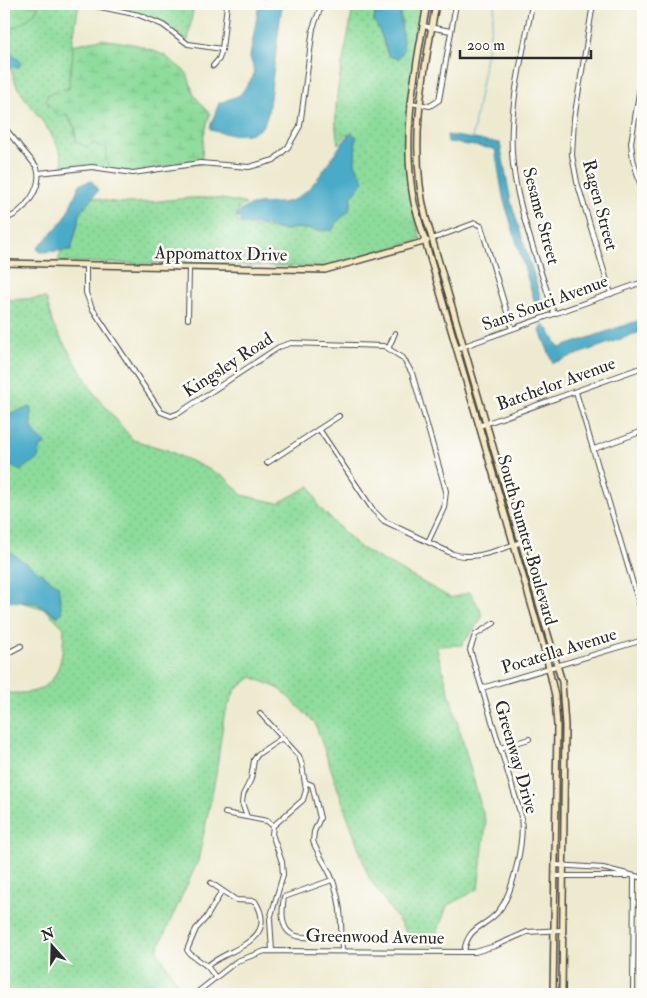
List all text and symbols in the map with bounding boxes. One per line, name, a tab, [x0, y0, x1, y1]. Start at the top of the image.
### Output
scale bar	[460, 28, 591, 60]
text: 200 m	[467, 36, 505, 55]
street label: Ragen Street	[577, 157, 623, 253]
street label: Sesame Street	[517, 165, 565, 267]
street label: Appomattox Drive	[153, 241, 288, 267]
street label: Sans Souci Avenue	[479, 269, 612, 336]
street label: Kingsley Road	[179, 327, 278, 403]
street label: Batchelor Avenue	[493, 352, 619, 416]
street label: South Sumter Boulevard	[492, 452, 562, 628]
street label: Pocatella Avenue	[499, 622, 620, 679]
street label: Greenway Drive	[489, 698, 543, 817]
north arrow	[28, 920, 78, 970]
text: N	[38, 924, 57, 945]
street label: Greenwood Avenue	[305, 924, 445, 950]

